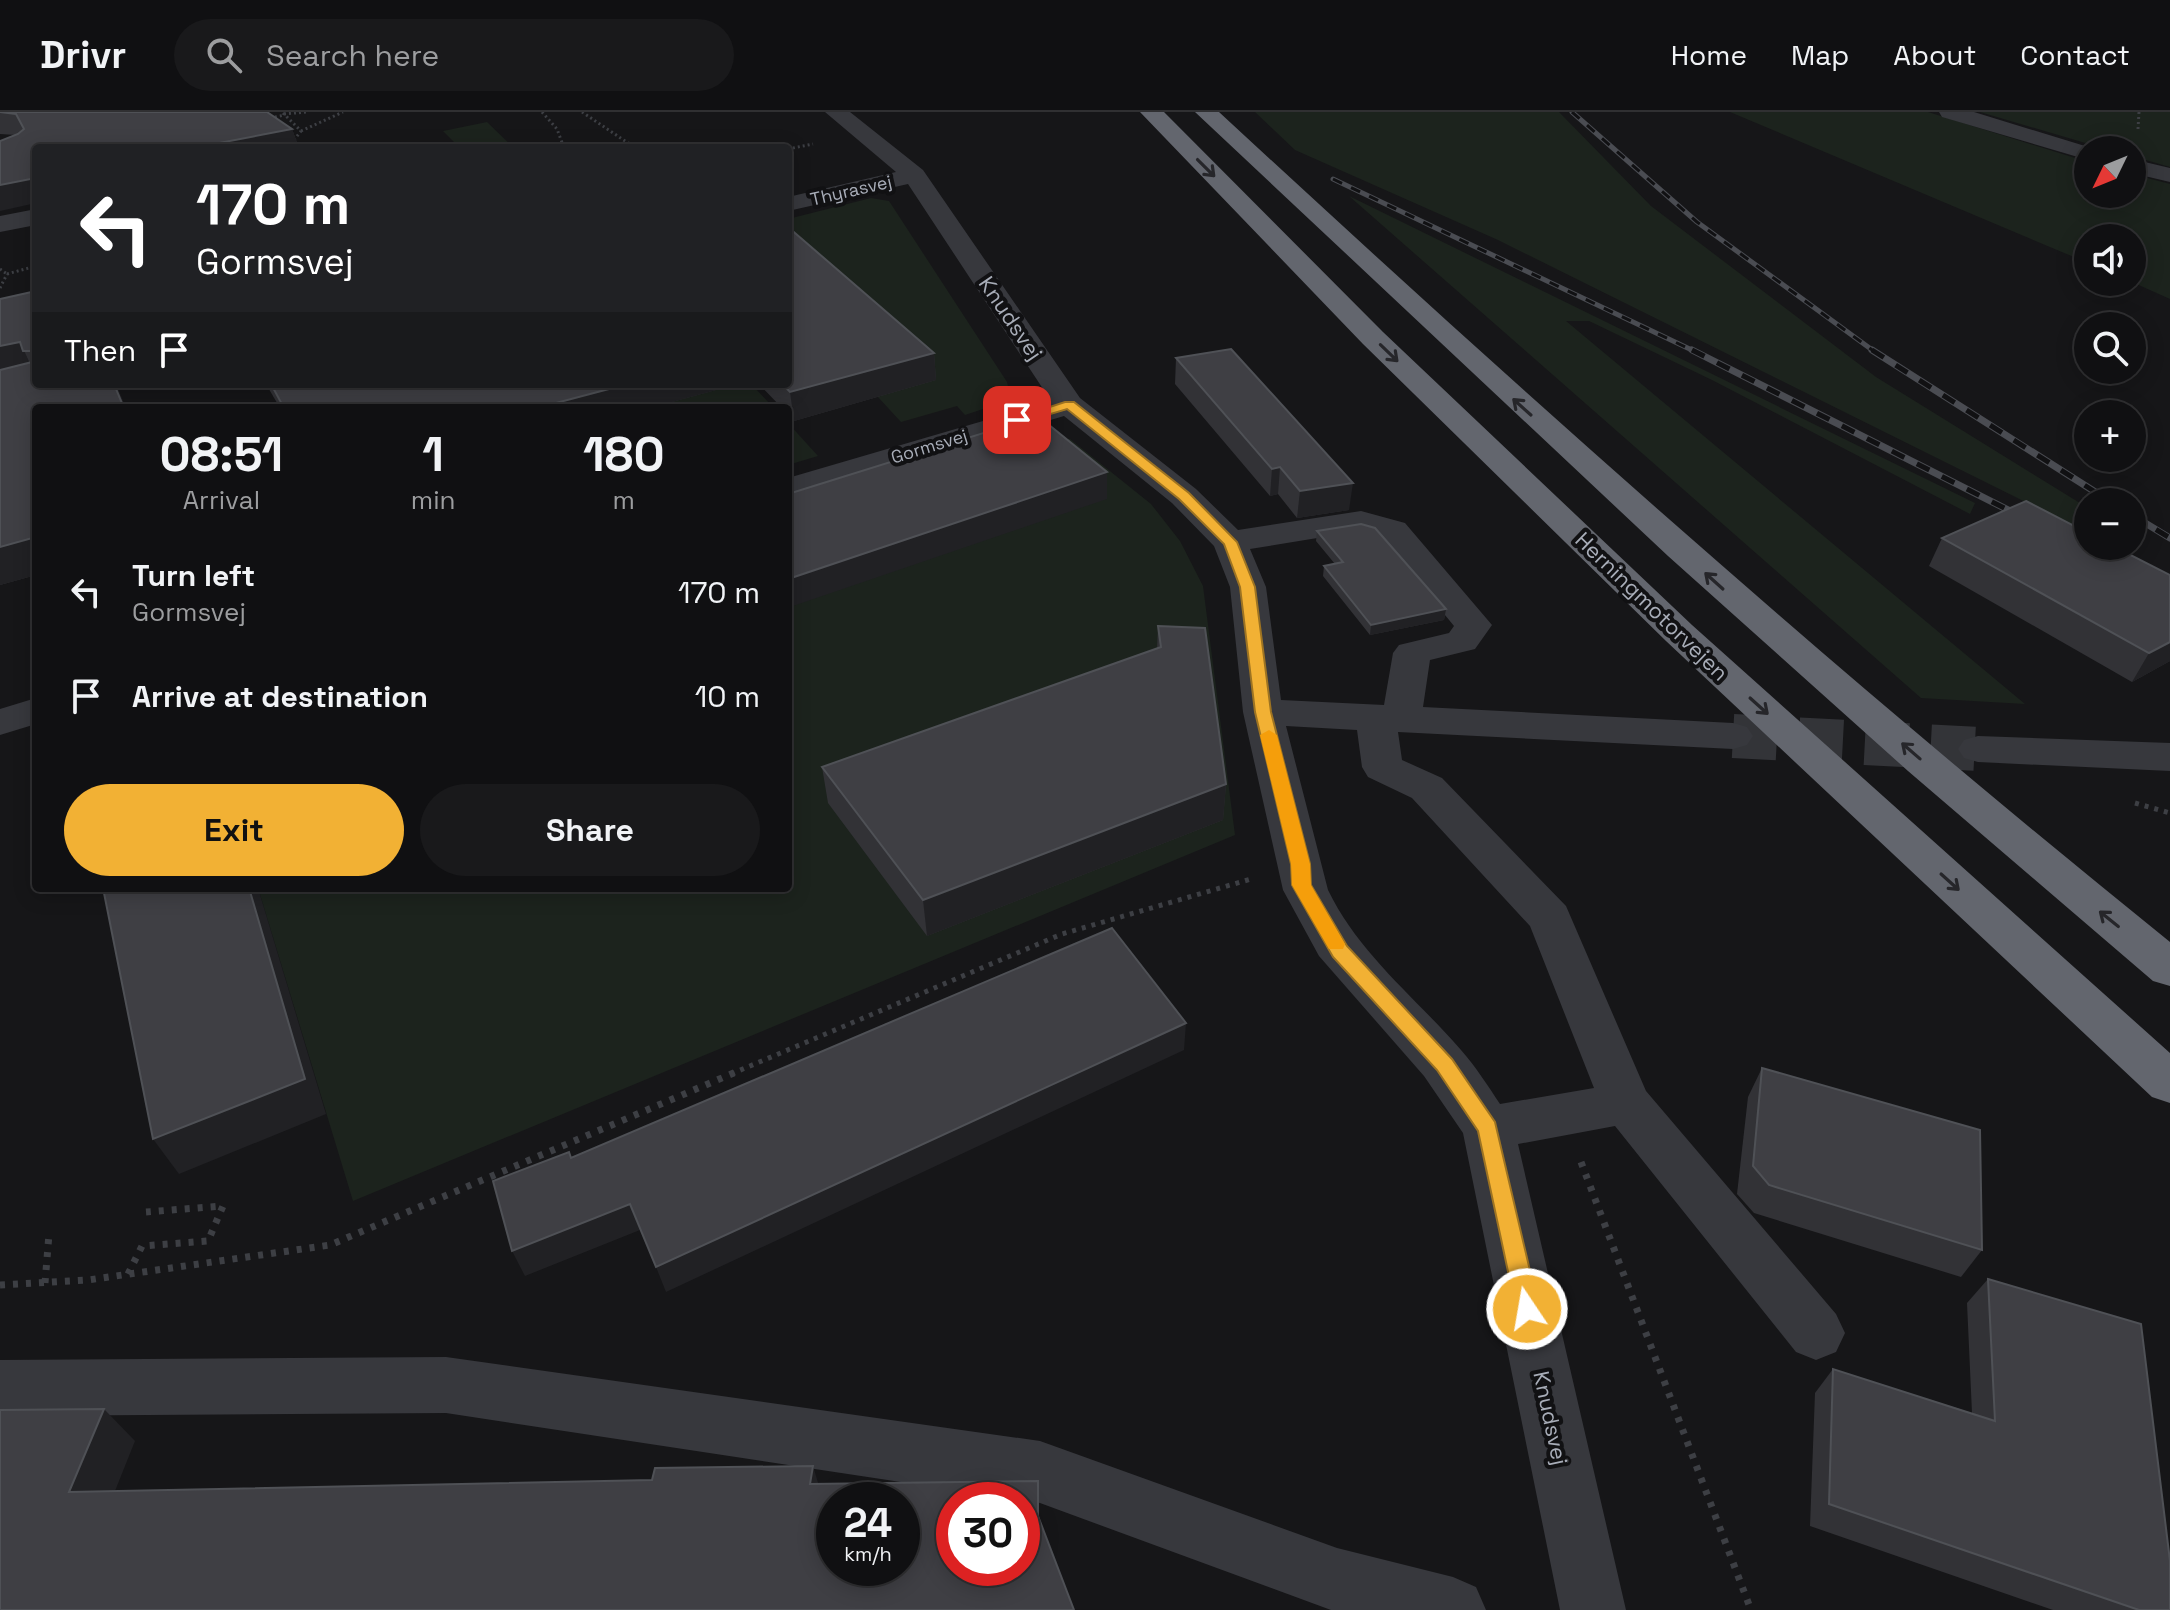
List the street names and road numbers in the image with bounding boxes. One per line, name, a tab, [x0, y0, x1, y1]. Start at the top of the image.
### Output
street label: Thyrasvej	[808, 169, 894, 211]
street label: Knudsvej	[973, 271, 1049, 365]
street label: Gormsvej	[888, 423, 970, 469]
street label: Herningmotorvejen	[1570, 526, 1734, 686]
street label: Knudsvej	[1527, 1368, 1575, 1468]

